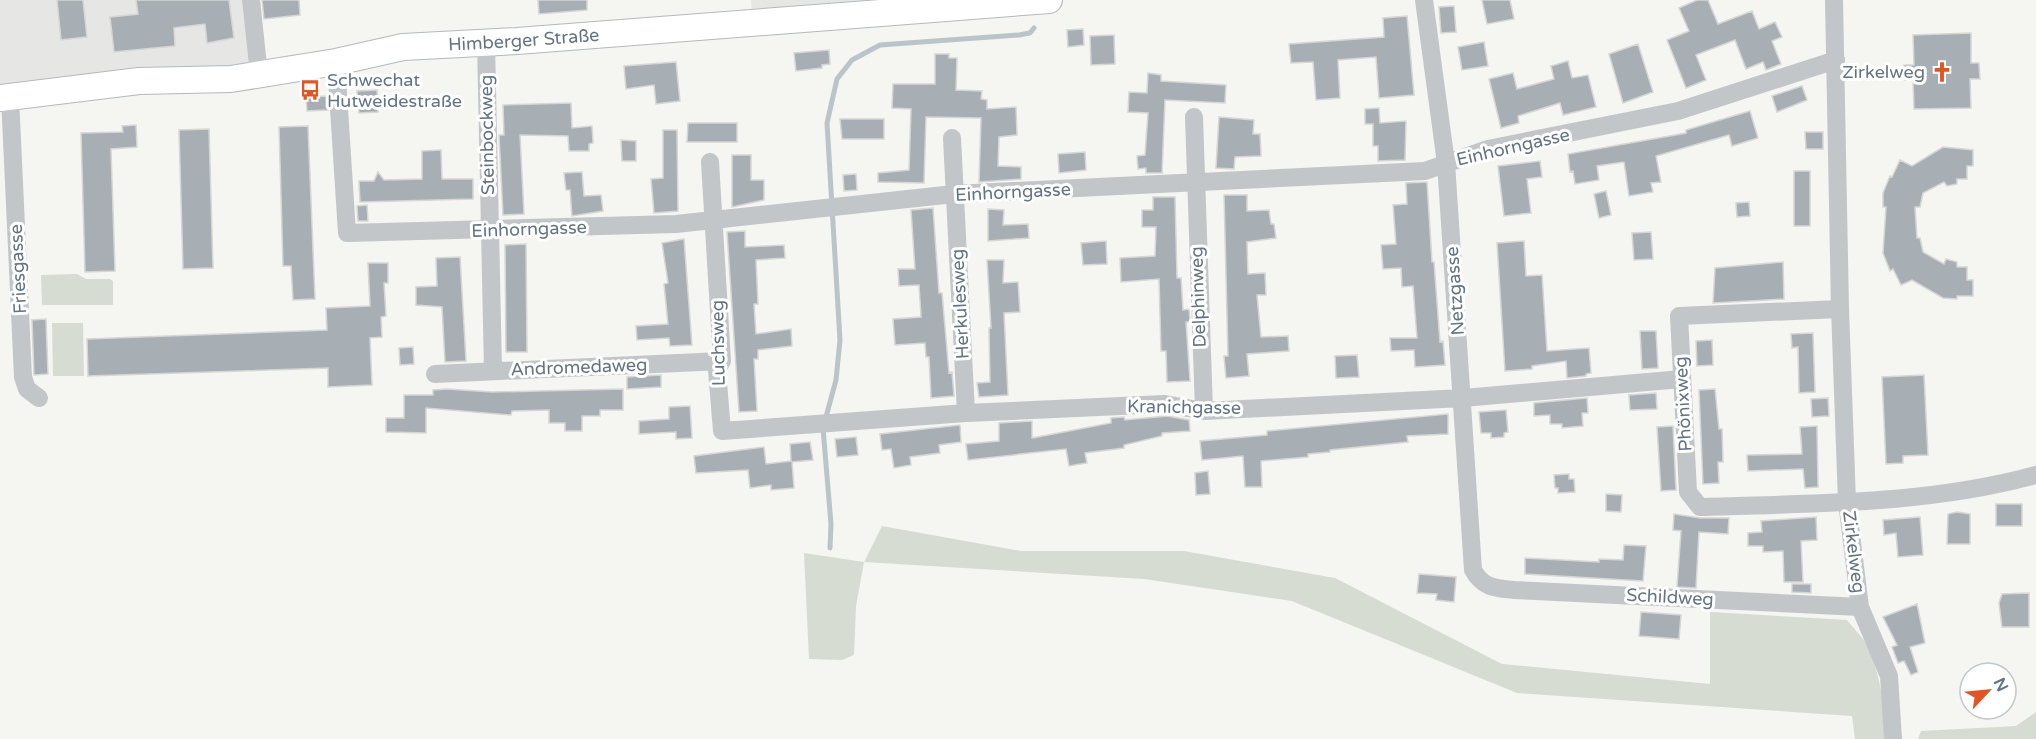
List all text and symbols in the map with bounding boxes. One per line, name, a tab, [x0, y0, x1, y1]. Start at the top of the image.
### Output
street label: Himberger Straße	[447, 24, 600, 56]
church icon: Zirkelweg	[1930, 60, 1954, 84]
place label: Zirkelweg	[1842, 61, 1925, 83]
place label: Schwechat Hutweidestraße	[327, 69, 462, 112]
street label: Steinbockweg	[475, 75, 499, 195]
bus stop icon: Schwechat Hutweidestraße	[298, 78, 322, 102]
street label: Einhorngasse	[1454, 123, 1572, 171]
street label: Einhorngasse	[955, 178, 1071, 206]
street label: Einhorngasse	[471, 216, 587, 242]
street label: Friesgasse	[5, 224, 31, 314]
street label: Delphinweg	[1185, 246, 1211, 348]
street label: Netzgasse	[1441, 246, 1469, 336]
street label: Herkulesweg	[946, 248, 974, 360]
street label: Luchsweg	[706, 300, 730, 386]
street label: Andromedaweg	[510, 354, 648, 380]
street label: Phönixweg	[1670, 356, 1696, 452]
street label: Kranichgasse	[1127, 395, 1241, 419]
street label: Zirkelweg	[1838, 510, 1870, 594]
street label: Schildweg	[1626, 584, 1714, 610]
north arrow	[1958, 661, 2018, 721]
text: N	[1989, 675, 2012, 695]

